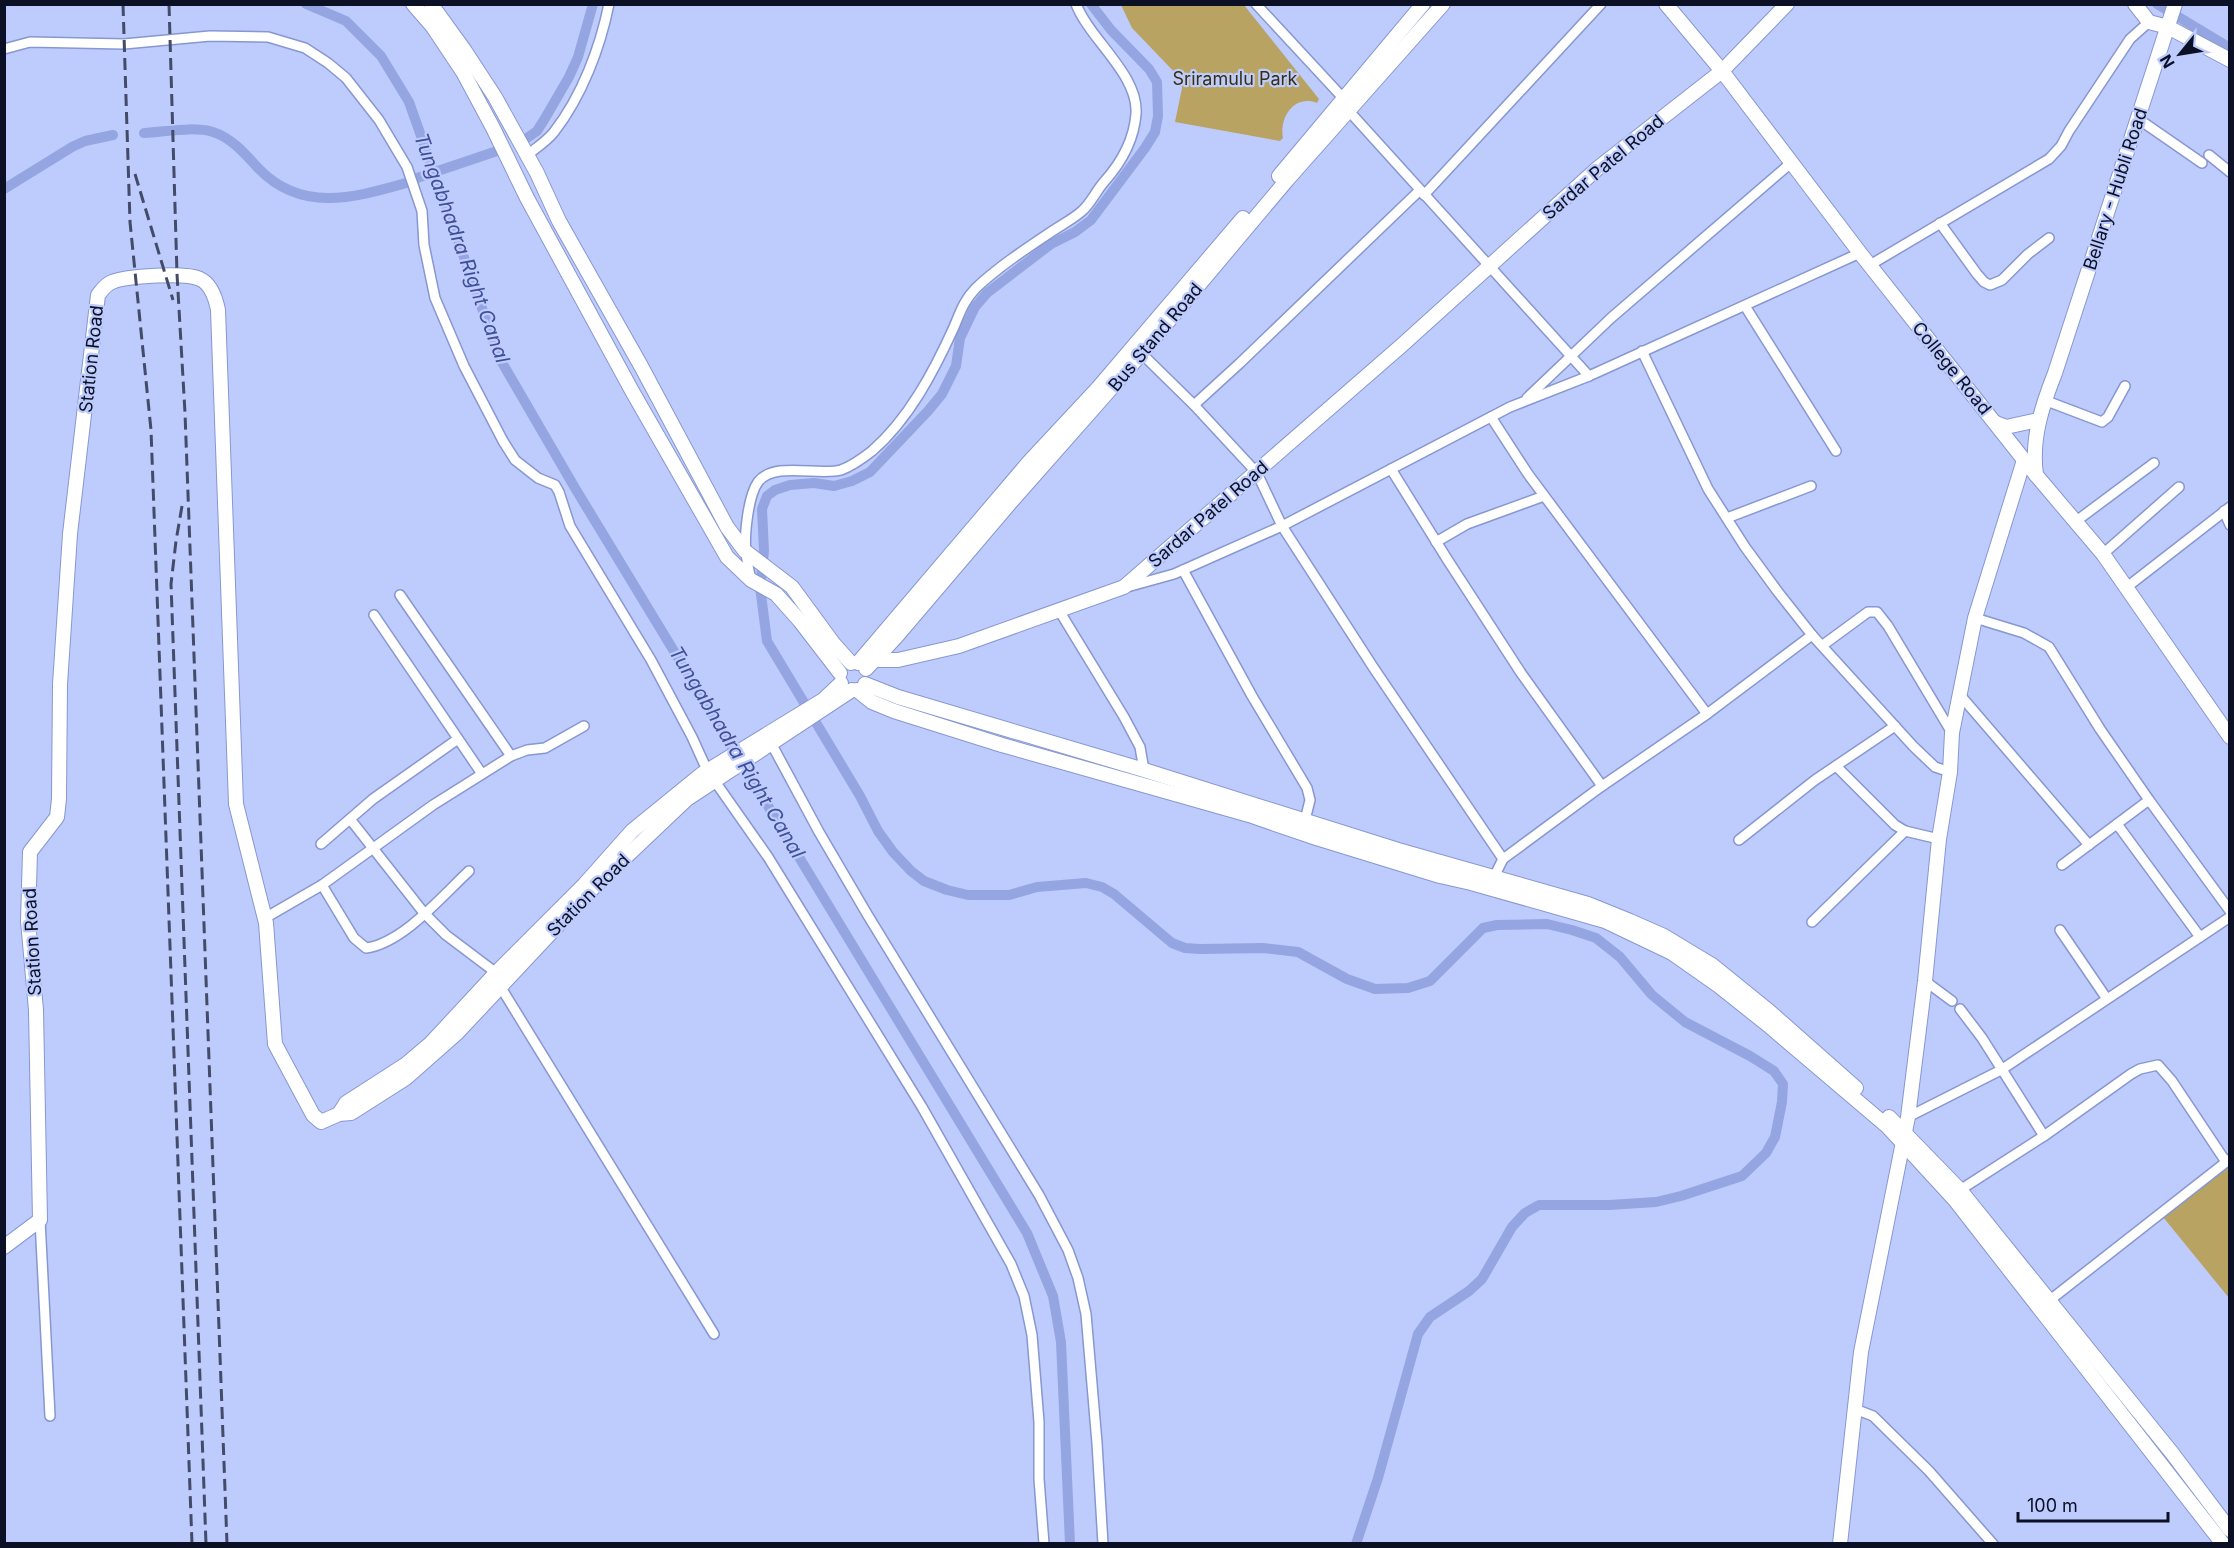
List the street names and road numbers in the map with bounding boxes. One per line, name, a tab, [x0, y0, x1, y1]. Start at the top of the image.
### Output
street label: Bellary - Hubli Road	[2079, 105, 2151, 273]
street label: Sardar Patel Road	[1538, 110, 1668, 224]
street label: Bus Stand Road	[1104, 279, 1206, 395]
street label: Station Road	[75, 304, 107, 414]
street label: College Road	[1908, 317, 1996, 419]
street label: Sardar Patel Road	[1144, 456, 1272, 572]
street label: Station Road	[542, 849, 634, 941]
street label: Station Road	[19, 888, 45, 996]

